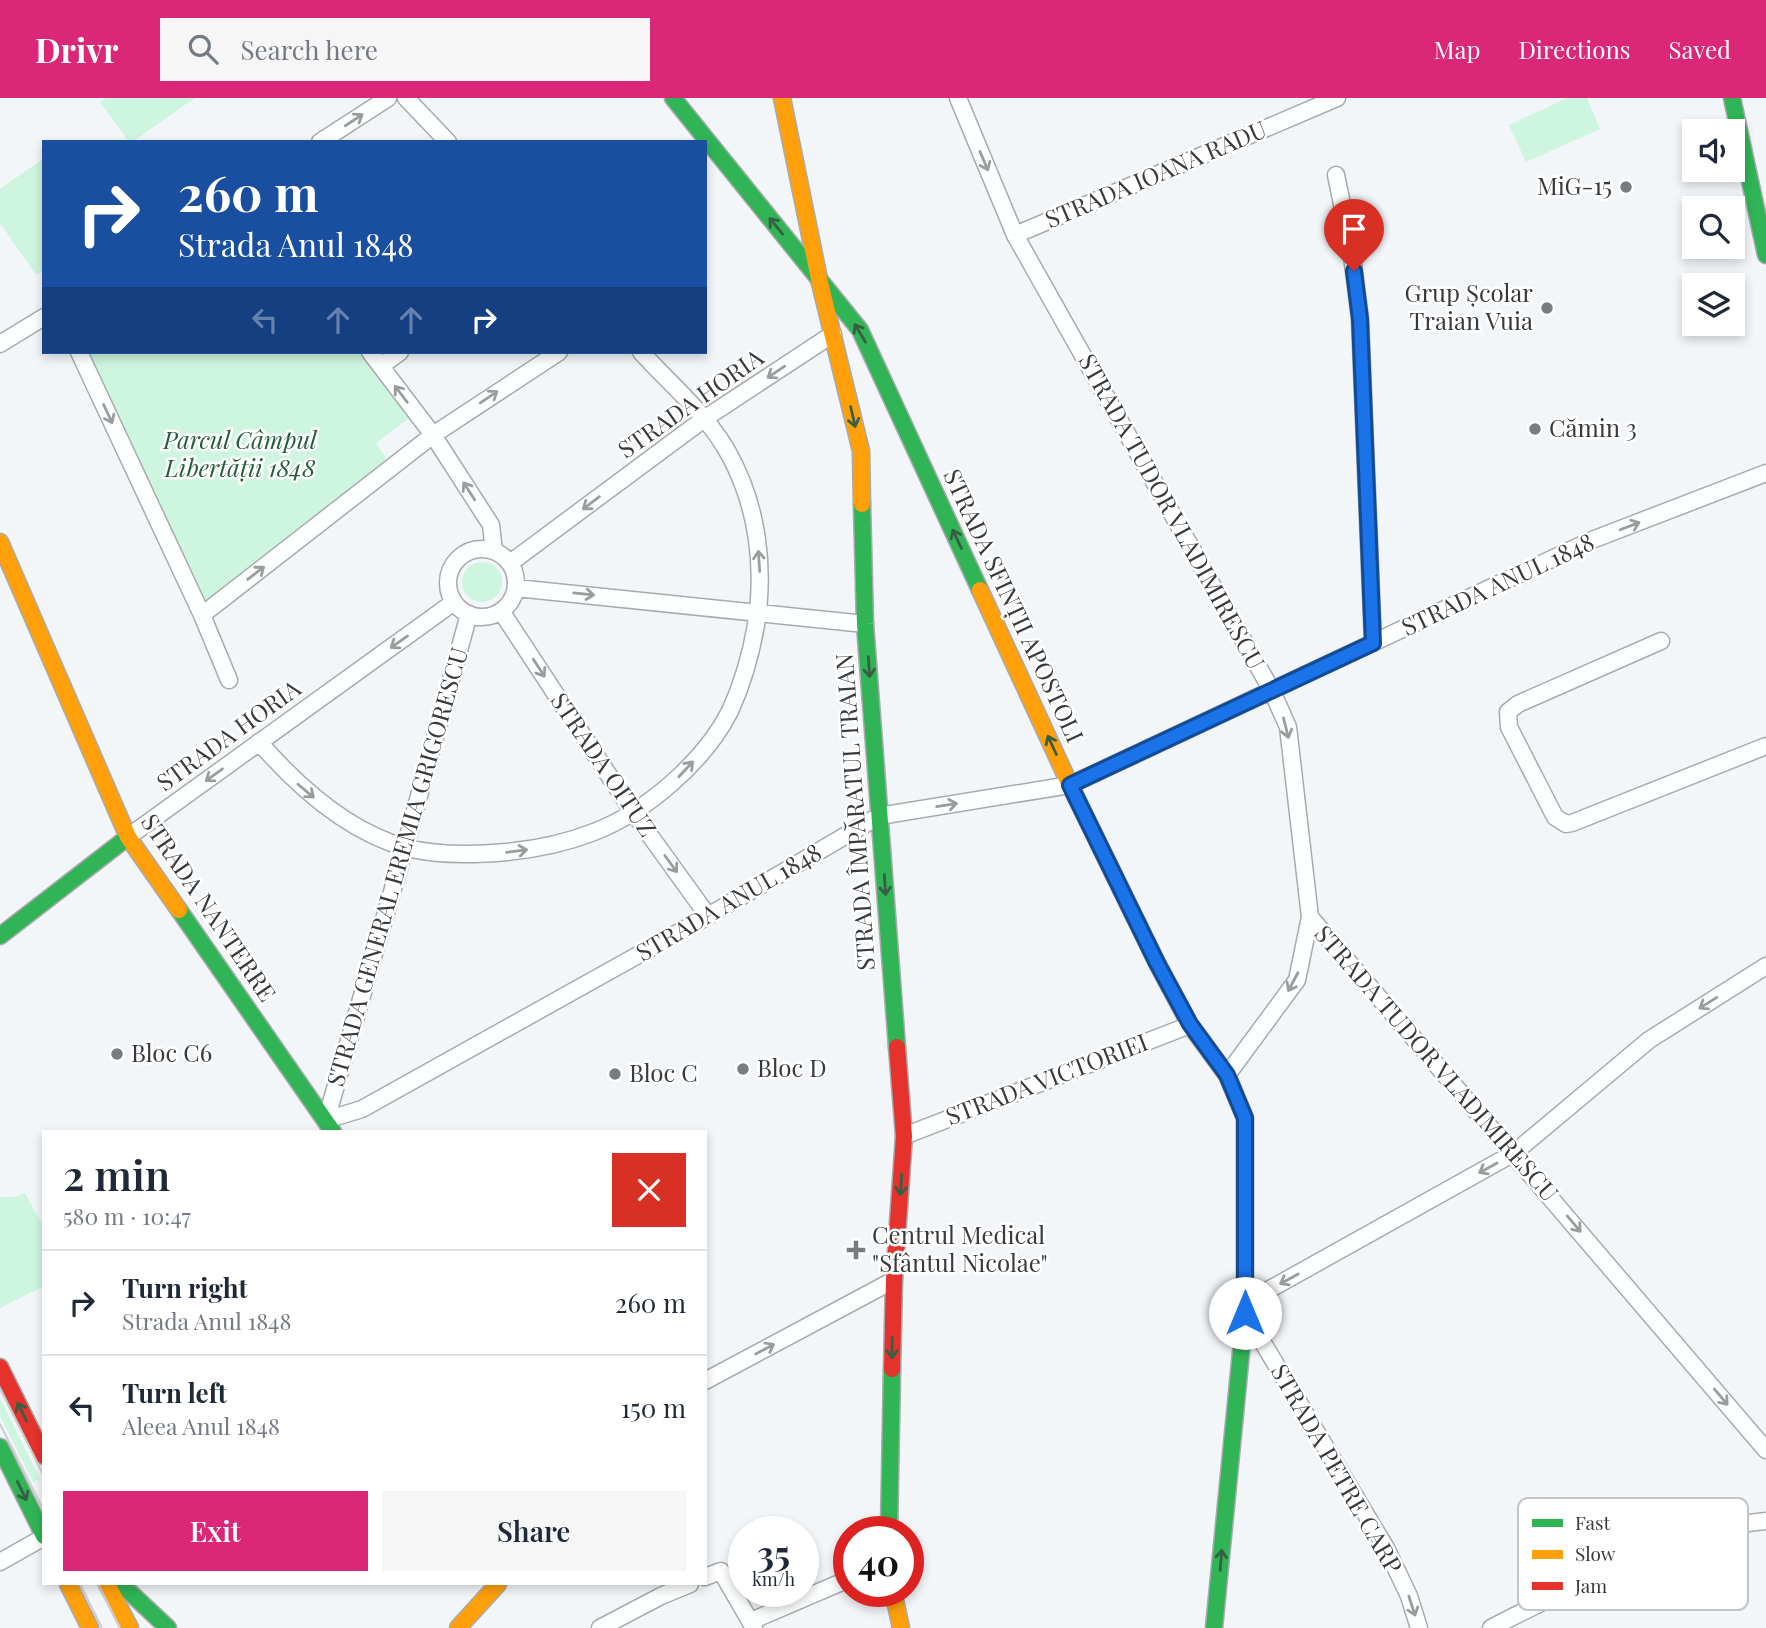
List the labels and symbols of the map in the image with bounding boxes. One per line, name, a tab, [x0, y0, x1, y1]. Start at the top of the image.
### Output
street label: STRADA IOANA RADU	[1040, 112, 1271, 234]
one-way arrow	[344, 113, 363, 127]
one-way arrow	[978, 150, 991, 171]
place label: MiG-15	[1537, 169, 1612, 201]
marker: MiG-15	[1618, 179, 1634, 195]
pin	[1324, 199, 1384, 271]
one-way arrow	[768, 217, 784, 235]
place label: Grup Școlar Traian Vuia	[1405, 276, 1533, 336]
marker: Grup Școlar Traian Vuia	[1539, 300, 1555, 316]
one-way arrow	[853, 323, 867, 343]
street label: STRADA HORIA	[611, 340, 770, 464]
street label: STRADA TUDOR VLADIMIRESCU	[1072, 347, 1273, 675]
one-way arrow	[767, 364, 786, 379]
one-way arrow	[394, 385, 409, 403]
one-way arrow	[479, 389, 498, 404]
one-way arrow	[102, 403, 115, 424]
one-way arrow	[847, 405, 860, 428]
place label: Cămin 3	[1549, 411, 1637, 443]
marker: Cămin 3	[1527, 421, 1543, 437]
park label: Parcul Câmpul Libertății 1848	[162, 423, 318, 483]
street label: STRADA SFINȚII APOSTOLI	[937, 463, 1092, 747]
one-way arrow	[462, 482, 477, 501]
one-way arrow	[582, 496, 600, 511]
one-way arrow	[1618, 518, 1640, 531]
street label: STRADA ANUL 1848	[1396, 525, 1599, 642]
one-way arrow	[949, 529, 963, 550]
one-way arrow	[753, 549, 766, 572]
one-way arrow	[246, 566, 264, 581]
one-way arrow	[572, 588, 594, 601]
one-way arrow	[390, 635, 409, 649]
street label: STRADA GENERAL EREMIA GRIGORESCU	[318, 643, 474, 1090]
street label: STRADA ÎMPĂRATUL TRAIAN	[827, 652, 881, 972]
one-way arrow	[862, 656, 875, 679]
one-way arrow	[531, 658, 546, 677]
street label: STRADA HORIA	[149, 671, 307, 797]
street label: STRADA OITUZ	[545, 686, 665, 842]
one-way arrow	[1280, 717, 1293, 739]
one-way arrow	[1045, 735, 1058, 756]
one-way arrow	[678, 760, 694, 778]
one-way arrow	[205, 767, 224, 782]
one-way arrow	[297, 783, 315, 798]
one-way arrow	[935, 798, 958, 811]
street label: STRADA NANTERRE	[135, 807, 284, 1007]
street label: STRADA ANUL 1848	[630, 835, 826, 967]
one-way arrow	[505, 844, 528, 857]
one-way arrow	[664, 854, 678, 873]
one-way arrow	[879, 873, 892, 895]
street label: STRADA TUDOR VLADIMIRESCU	[1309, 918, 1566, 1208]
one-way arrow	[1286, 972, 1300, 992]
one-way arrow	[1699, 996, 1719, 1010]
street label: STRADA VICTORIEI	[941, 1025, 1152, 1131]
place label: Bloc C6	[131, 1036, 212, 1068]
marker: Bloc C6	[109, 1046, 125, 1062]
place label: Bloc D	[757, 1051, 827, 1083]
place label: Bloc C	[629, 1056, 698, 1088]
marker: Bloc D	[735, 1061, 751, 1077]
marker: Bloc C	[607, 1066, 623, 1082]
one-way arrow	[1478, 1161, 1498, 1175]
one-way arrow	[894, 1173, 907, 1196]
one-way arrow	[1566, 1215, 1582, 1233]
place label: Centrul Medical "Sfântul Nicolae"	[872, 1218, 1048, 1278]
marker: Centrul Medical "Sfântul Nicolae"	[846, 1240, 866, 1260]
one-way arrow	[1279, 1273, 1300, 1286]
position arrow	[1208, 1276, 1282, 1350]
one-way arrow	[886, 1336, 899, 1359]
one-way arrow	[755, 1342, 775, 1356]
street label: STRADA PETRE CARP	[1265, 1358, 1411, 1578]
one-way arrow	[1713, 1388, 1729, 1406]
one-way arrow	[14, 1402, 28, 1423]
one-way arrow	[16, 1480, 29, 1501]
legend	[1518, 1498, 1748, 1610]
text: Fast	[1575, 1509, 1611, 1535]
speed limit sign: 40	[833, 1516, 924, 1607]
text: Slow	[1575, 1540, 1616, 1566]
one-way arrow	[1214, 1549, 1227, 1572]
text: Jam	[1574, 1572, 1607, 1598]
one-way arrow	[1407, 1595, 1419, 1617]

